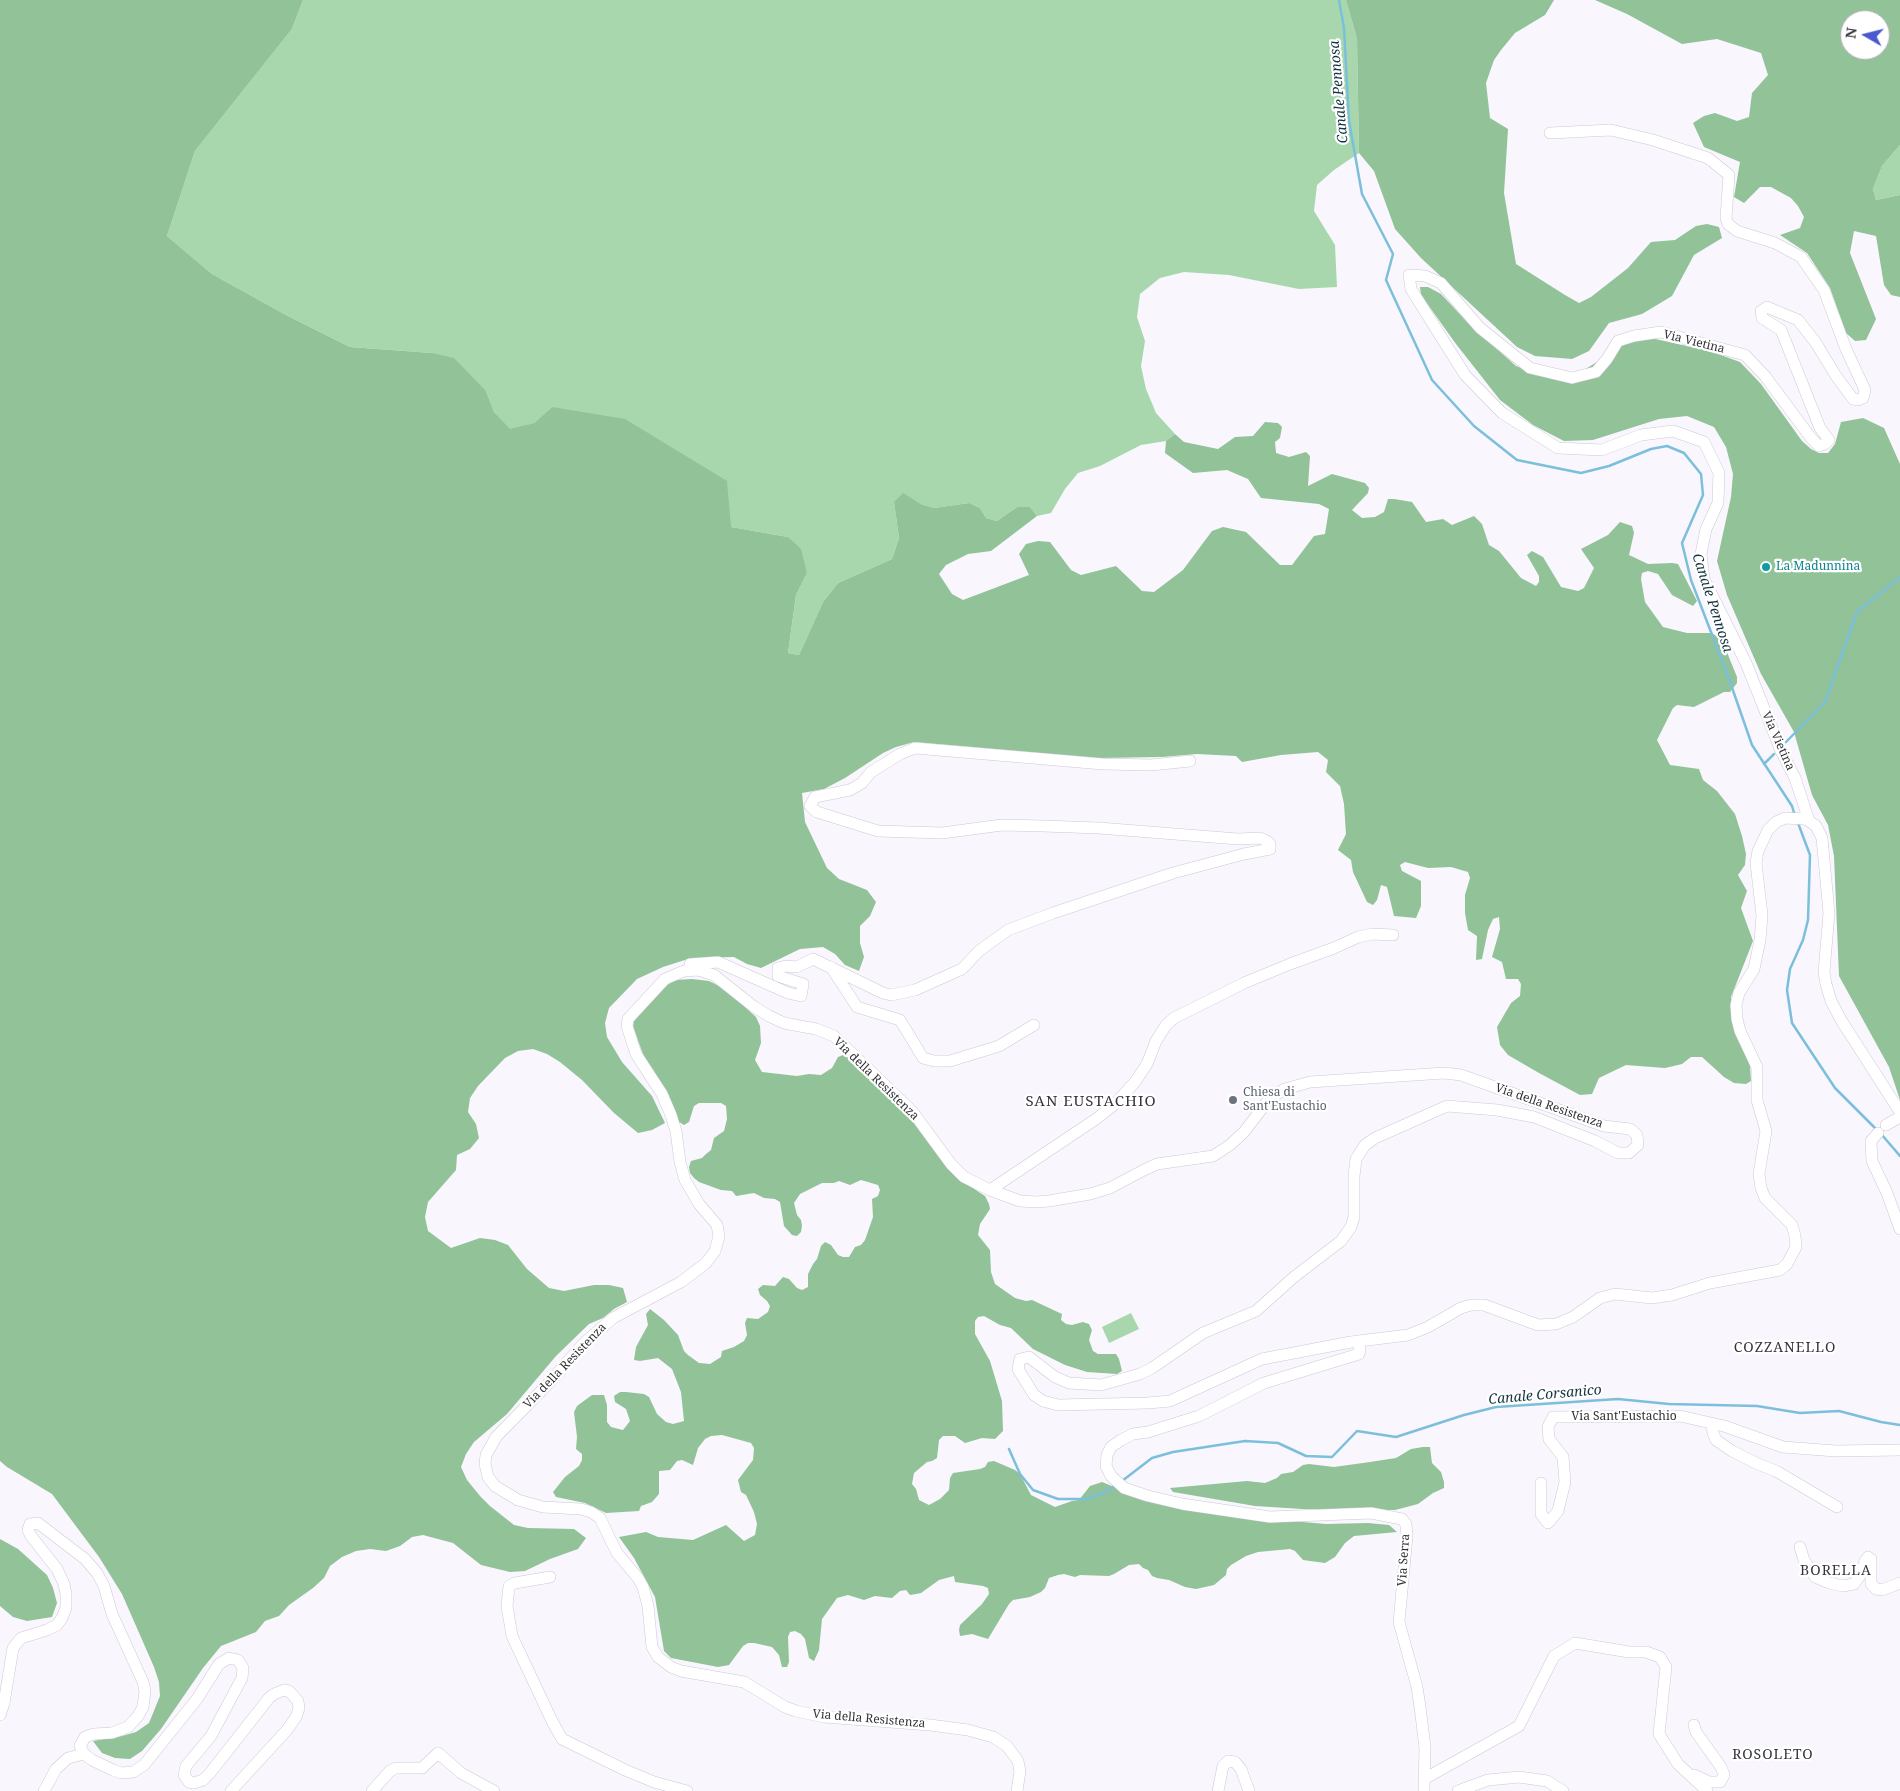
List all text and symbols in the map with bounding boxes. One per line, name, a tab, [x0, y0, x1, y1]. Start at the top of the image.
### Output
north arrow	[1840, 10, 1890, 60]
text: N	[1840, 26, 1861, 40]
water label: Canale Pennosa	[1326, 40, 1352, 144]
street label: Via Vietina	[1662, 327, 1726, 357]
water label: Canale Pennosa	[1688, 551, 1736, 655]
place label: La Madunnina	[1776, 560, 1860, 574]
marker: La Madunnina	[1760, 561, 1772, 573]
street label: Via Vietina	[1759, 709, 1797, 773]
street label: Via della Resistenza	[830, 1035, 922, 1123]
street label: Via della Resistenza	[1493, 1081, 1605, 1131]
place label: Chiesa di Sant'Eustachio	[1243, 1086, 1327, 1114]
district label: SAN EUSTACHIO	[1024, 1093, 1158, 1111]
marker: Chiesa di Sant'Eustachio	[1227, 1094, 1239, 1106]
street label: Via della Resistenza	[521, 1320, 609, 1412]
district label: COZZANELLO	[1732, 1340, 1838, 1356]
water label: Canale Corsanico	[1488, 1382, 1602, 1408]
street label: Via Sant'Eustachio	[1571, 1410, 1677, 1424]
street label: Via Serra	[1395, 1533, 1413, 1587]
district label: BORELLA	[1799, 1563, 1873, 1579]
street label: Via della Resistenza	[812, 1707, 926, 1731]
district label: ROSOLETO	[1731, 1747, 1815, 1763]

